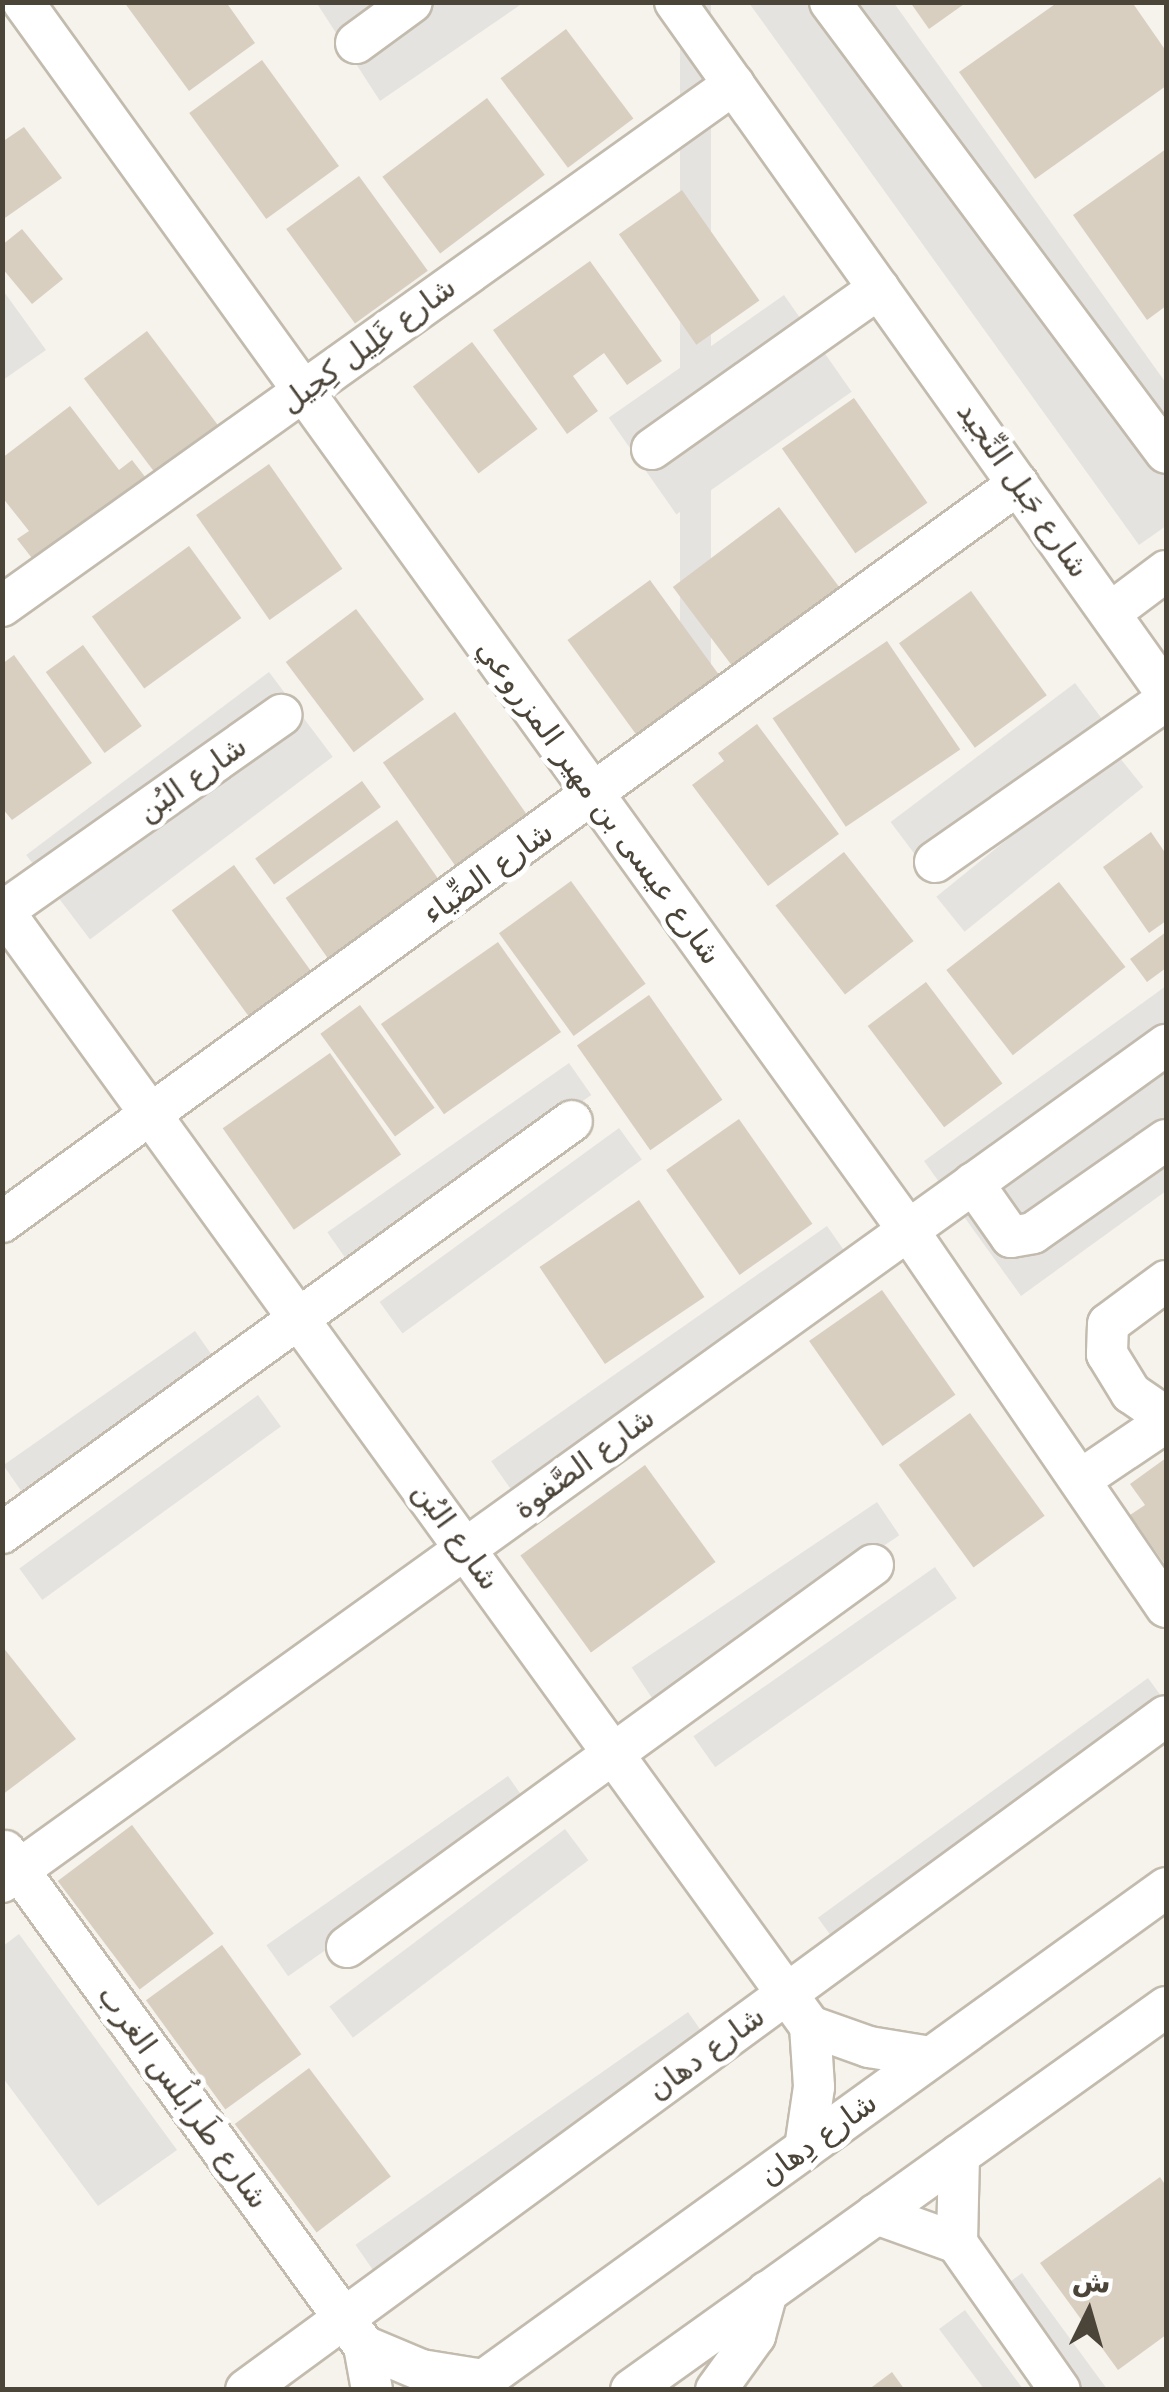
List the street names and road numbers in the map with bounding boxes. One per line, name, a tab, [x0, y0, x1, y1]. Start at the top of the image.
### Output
street label: شارع غَلِيل كِحِيل	[273, 269, 463, 421]
street label: شارع جَبل النِّجيد	[949, 395, 1097, 585]
street label: شارع عيسى بن مهير المزروعي	[469, 632, 729, 972]
street label: شارع البُن	[130, 728, 254, 830]
street label: شارع الضِّياء	[416, 814, 560, 932]
street label: شارع الصَّفوة	[506, 1400, 662, 1526]
street label: شارع البُن	[405, 1475, 507, 1597]
street label: شارع طَرابلُس الغرب	[90, 1978, 276, 2216]
street label: شارع دهان	[640, 1998, 772, 2108]
street label: شارع دِهان	[752, 2084, 884, 2194]

